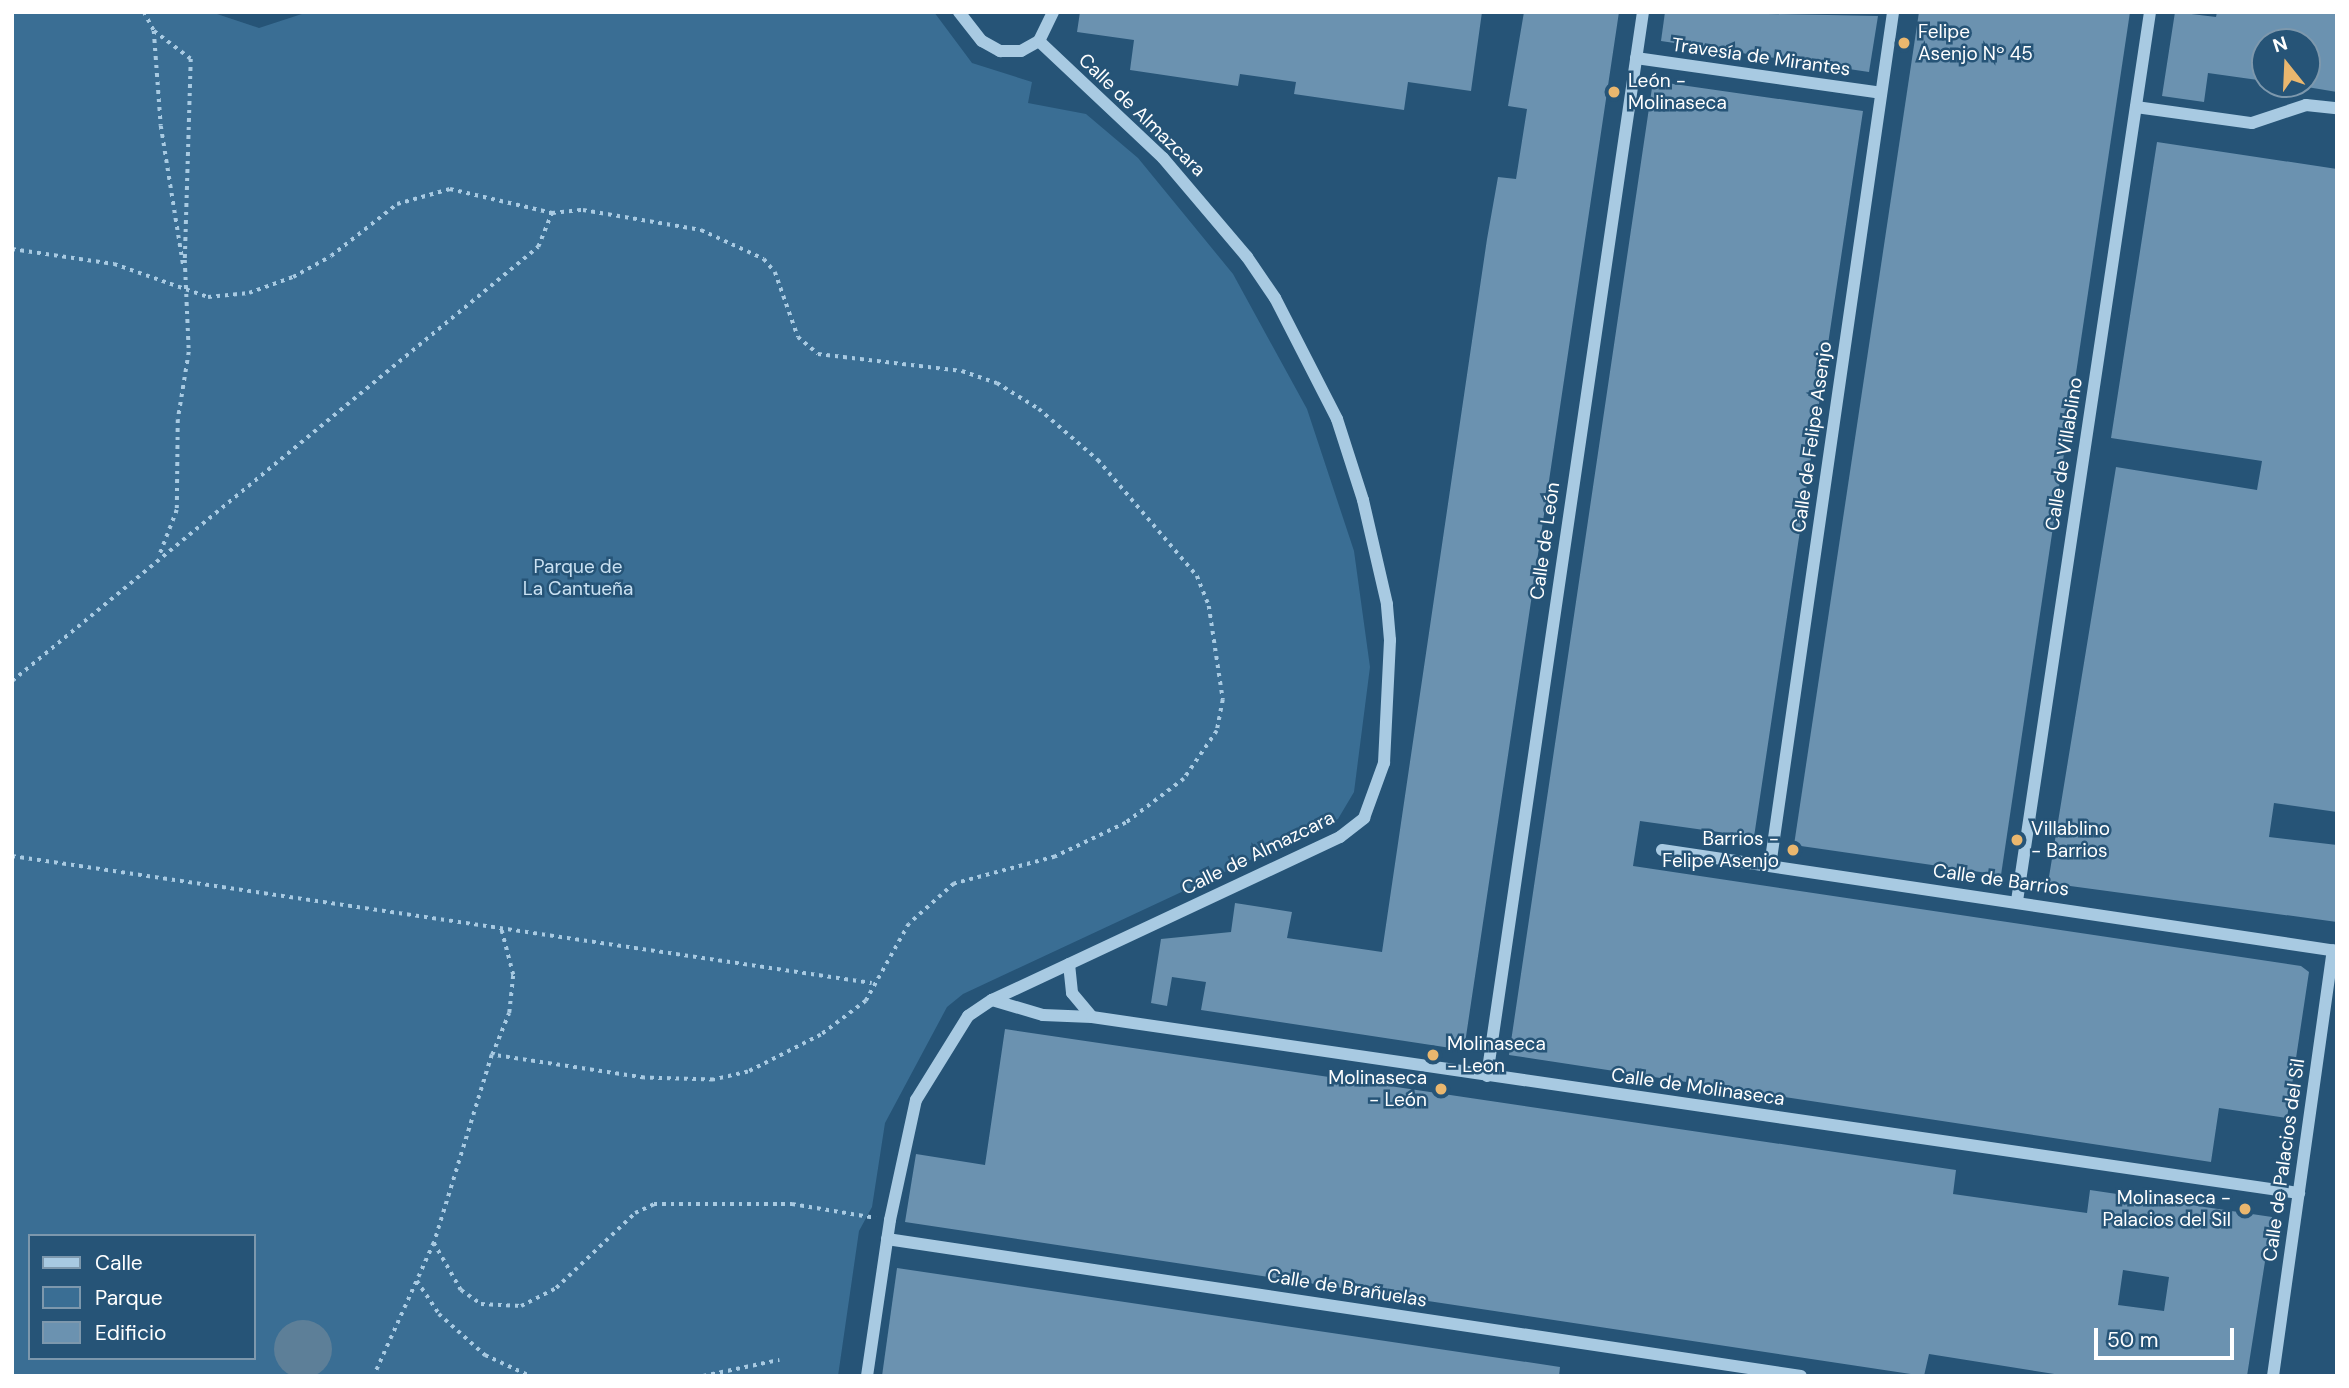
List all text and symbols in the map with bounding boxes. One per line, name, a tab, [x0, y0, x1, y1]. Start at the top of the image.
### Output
place label: Felipe Asenjo Nº 45	[1918, 21, 2033, 65]
north arrow	[2251, 28, 2321, 98]
text: N	[2270, 30, 2290, 58]
street label: Travesía de Mirantes	[1670, 33, 1852, 81]
marker: Felipe Asenjo Nº 45	[1896, 35, 1912, 51]
street label: Calle de Almazcara	[1074, 49, 1210, 181]
place label: León - Molinaseca	[1628, 70, 1727, 114]
marker: León - Molinaseca	[1606, 84, 1622, 100]
street label: Calle de Felipe Asenjo	[1787, 340, 1837, 534]
street label: Calle de Villablino	[2041, 376, 2087, 532]
street label: Calle de León	[1525, 481, 1565, 601]
park label: Parque de La Cantueña	[523, 556, 633, 600]
street label: Calle de Almazcara	[1178, 806, 1338, 900]
place label: Villablino - Barrios	[2031, 818, 2110, 862]
place label: Barrios - Felipe Asenjo	[1662, 828, 1779, 872]
marker: Villablino - Barrios	[2009, 832, 2025, 848]
marker: Barrios - Felipe Asenjo	[1785, 842, 1801, 858]
street label: Calle de Barrios	[1931, 859, 2071, 901]
place label: Molinaseca - Leon	[1447, 1033, 1546, 1077]
marker: Molinaseca - Leon	[1425, 1047, 1441, 1063]
street label: Calle de Palacios del Sil	[2258, 1057, 2310, 1263]
street label: Calle de Molinaseca	[1610, 1064, 1786, 1110]
place label: Molinaseca - León	[1328, 1067, 1427, 1111]
marker: Molinaseca - León	[1433, 1081, 1449, 1097]
place label: Molinaseca - Palacios del Sil	[2102, 1187, 2231, 1231]
marker: Molinaseca - Palacios del Sil	[2237, 1201, 2253, 1217]
legend	[28, 1234, 256, 1360]
text: Calle	[95, 1249, 143, 1277]
street label: Calle de Brañuelas	[1265, 1264, 1429, 1312]
text: Parque	[95, 1284, 163, 1312]
scale bar	[2097, 1314, 2237, 1358]
text: Edificio	[95, 1319, 166, 1347]
text: 50 m	[2107, 1326, 2158, 1354]

